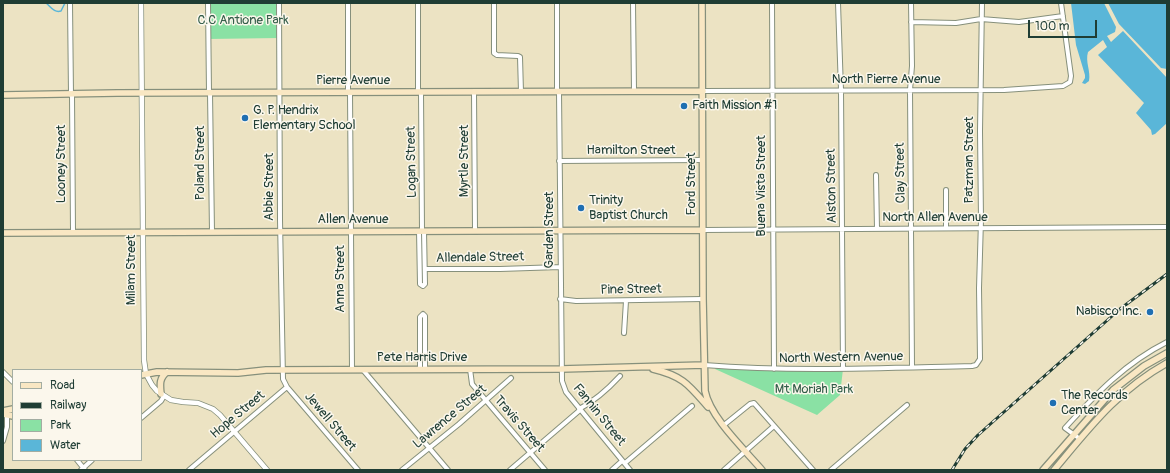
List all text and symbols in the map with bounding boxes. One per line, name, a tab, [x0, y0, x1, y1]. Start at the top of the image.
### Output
scale bar	[1030, 12, 1099, 38]
park label: C.C Antione Park	[197, 13, 289, 29]
text: 100 m	[1035, 19, 1069, 34]
street label: North Pierre Avenue	[832, 72, 940, 88]
street label: Pierre Avenue	[316, 73, 390, 89]
place label: Faith Mission #1	[692, 98, 777, 114]
marker: Faith Mission #1	[679, 101, 689, 111]
place label: G. P. Hendrix Elementary School	[253, 103, 356, 134]
marker: G. P. Hendrix Elementary School	[240, 113, 250, 123]
street label: Patzman Street	[962, 117, 978, 203]
street label: Looney Street	[54, 125, 70, 203]
street label: Myrtle Street	[457, 125, 473, 197]
street label: Poland Street	[193, 126, 209, 200]
street label: Logan Street	[404, 126, 420, 198]
street label: Buena Vista Street	[754, 135, 770, 237]
street label: Clay Street	[893, 142, 909, 204]
street label: Hamilton Street	[587, 143, 675, 159]
street label: Alston Street	[824, 148, 840, 224]
street label: Abbie Street	[262, 153, 278, 221]
street label: Ford Street	[684, 153, 700, 215]
street label: Garden Street	[542, 191, 558, 269]
place label: Trinity Baptist Church	[589, 193, 668, 224]
marker: Trinity Baptist Church	[576, 203, 586, 213]
street label: North Allen Avenue	[882, 210, 988, 226]
street label: Allen Avenue	[318, 212, 388, 228]
street label: Milam Street	[124, 235, 140, 305]
street label: Anna Street	[333, 245, 349, 313]
street label: Allendale Street	[436, 249, 524, 267]
street label: Pine Street	[600, 282, 662, 298]
place label: Nabisco Inc.	[1076, 304, 1142, 320]
marker: Nabisco Inc.	[1145, 307, 1155, 317]
street label: North Western Avenue	[779, 349, 903, 367]
street label: Pete Harris Drive	[377, 350, 467, 366]
legend	[12, 369, 142, 461]
text: Road	[50, 378, 75, 393]
street label: Fannin Street	[569, 381, 629, 449]
street label: Lawrence Street	[410, 382, 490, 452]
park label: Mt Moriah Park	[775, 382, 853, 398]
street label: Hope Street	[208, 388, 268, 442]
place label: The Records Center	[1061, 388, 1128, 419]
street label: Jewell Street	[301, 389, 359, 455]
street label: Travis Street	[490, 393, 548, 455]
text: Railway	[50, 398, 86, 413]
marker: The Records Center	[1048, 398, 1058, 408]
text: Park	[50, 418, 71, 433]
text: Water	[50, 438, 81, 453]

